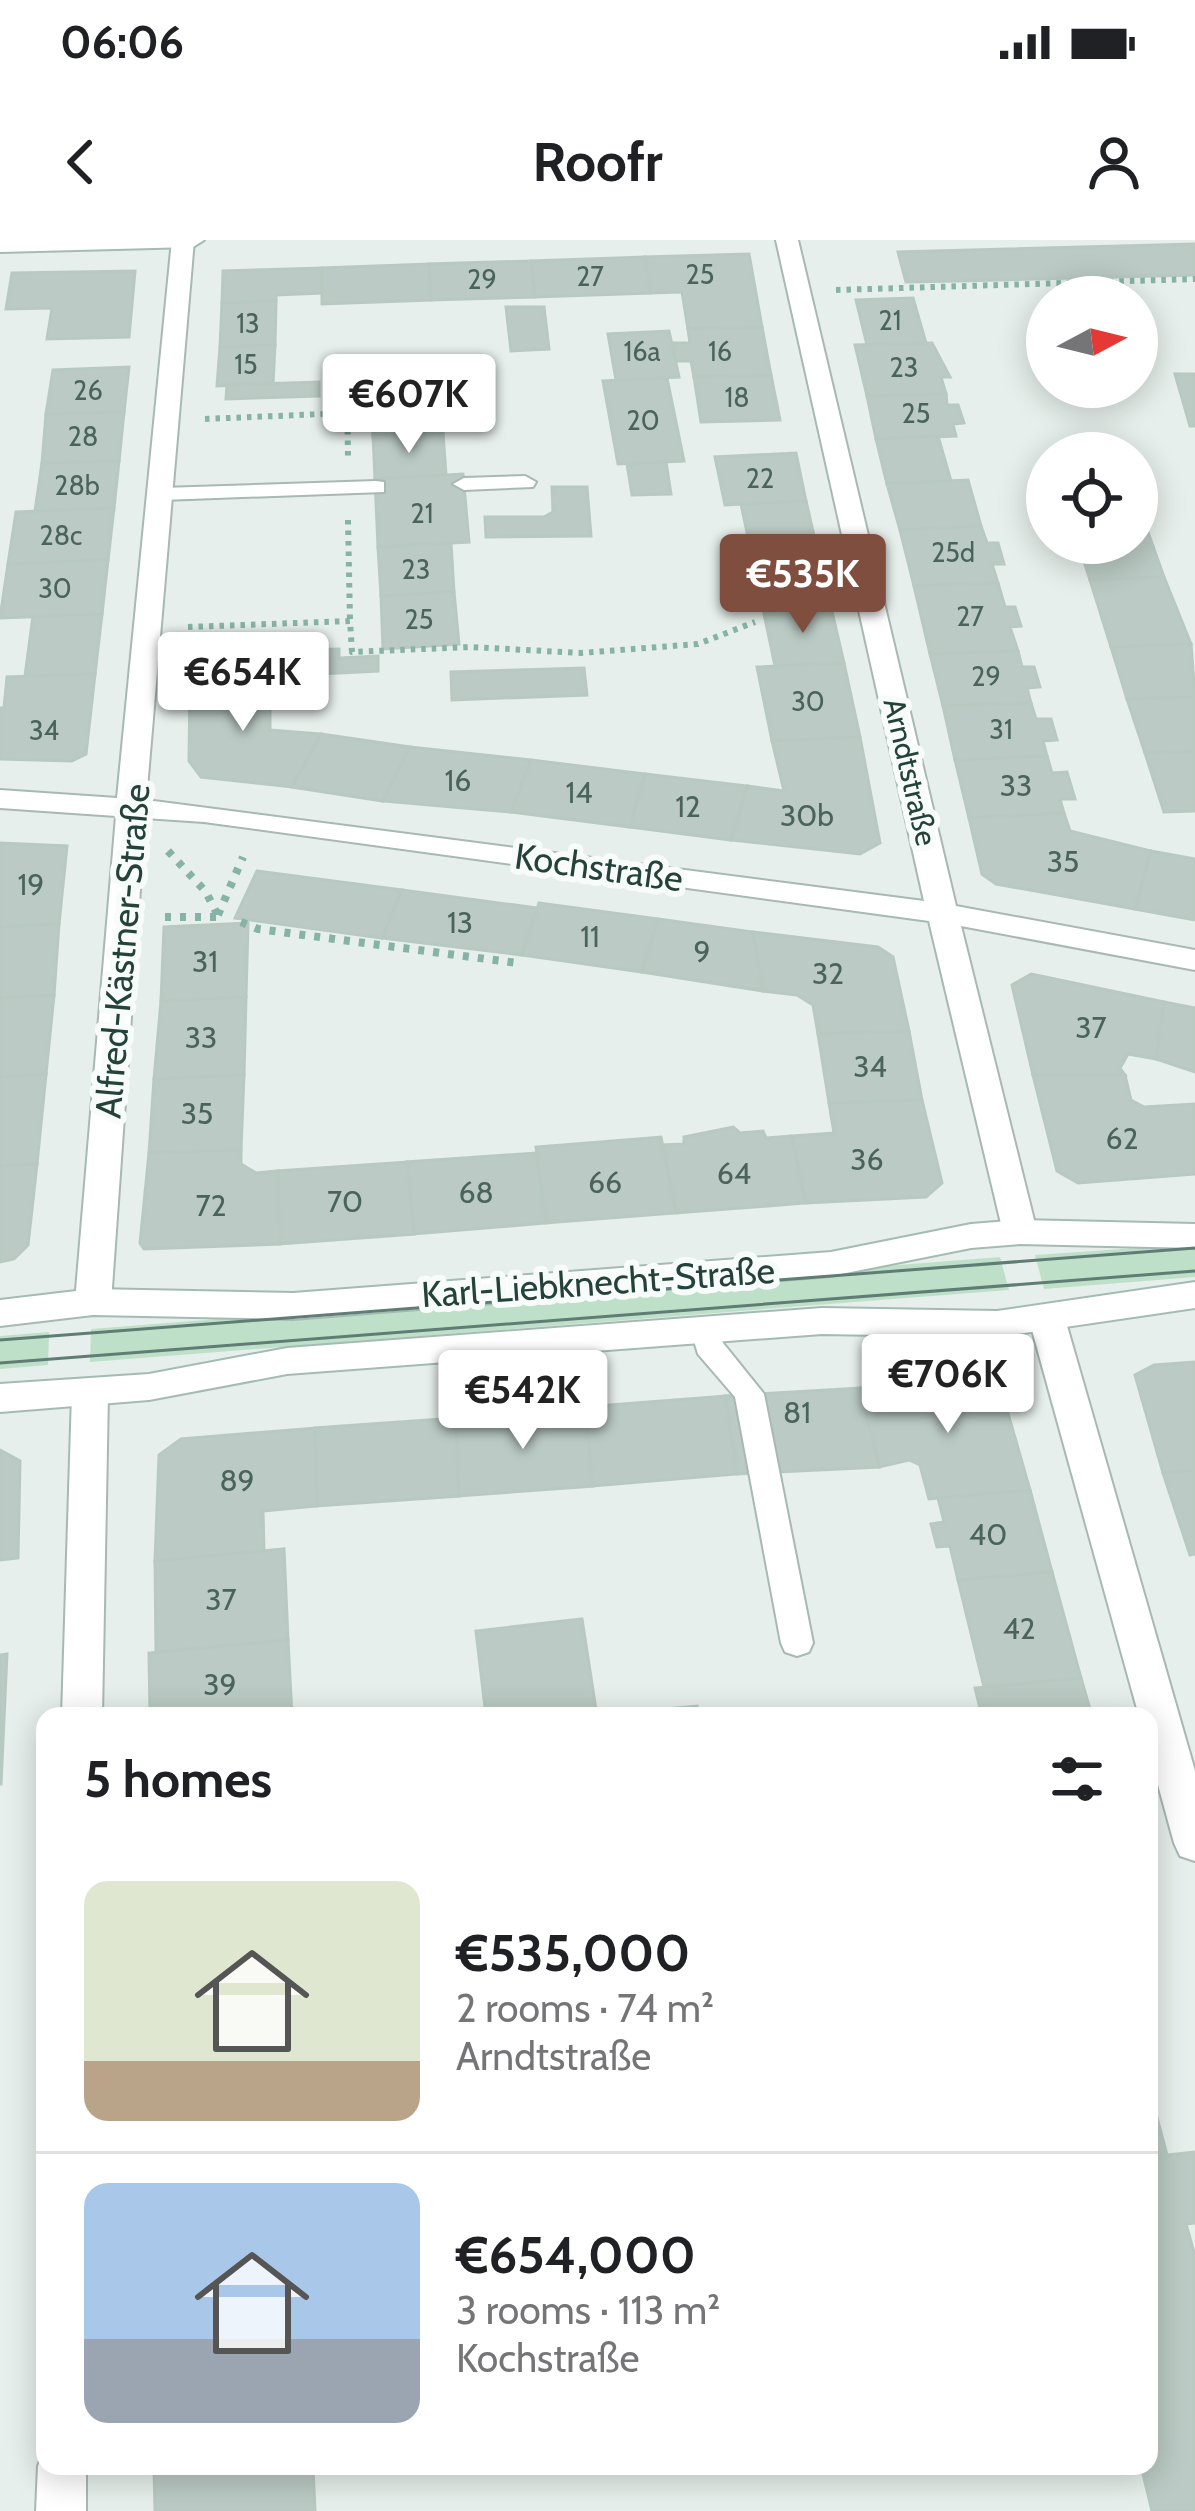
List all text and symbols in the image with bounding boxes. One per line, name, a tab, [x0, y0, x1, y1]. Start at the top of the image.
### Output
text: 06:06	[60, 15, 184, 69]
icon: back	[48, 129, 114, 195]
text: Roofr	[532, 129, 663, 195]
icon: person	[1081, 129, 1147, 195]
house number: 25	[686, 258, 714, 291]
house number: 27	[576, 260, 604, 293]
house number: 29	[467, 263, 497, 296]
north arrow	[1026, 276, 1158, 408]
map controls	[1026, 276, 1158, 564]
house number: 21	[879, 304, 901, 337]
house number: 13	[236, 307, 260, 340]
house number: 16a	[623, 335, 661, 368]
house number: 16	[708, 335, 732, 368]
house number: 15	[234, 348, 258, 381]
house number: 23	[890, 351, 918, 384]
pin: €607K	[325, 354, 493, 456]
text: €607K	[350, 369, 468, 417]
house number: 26	[73, 374, 103, 407]
house number: 18	[724, 381, 750, 414]
house number: 25	[902, 397, 930, 430]
house number: 20	[627, 404, 660, 437]
house number: 28	[68, 420, 98, 453]
button: locate	[1026, 432, 1158, 564]
house number: 22	[746, 462, 774, 495]
house number: 28b	[54, 469, 100, 502]
house number: 21	[411, 497, 433, 530]
house number: 28c	[40, 519, 82, 552]
pin: €535K	[719, 534, 887, 636]
house number: 25d	[931, 536, 975, 569]
text: €535K	[747, 549, 859, 597]
house number: 23	[402, 553, 430, 586]
house number: 30	[38, 572, 72, 605]
house number: 27	[956, 600, 984, 633]
house number: 25	[405, 603, 433, 636]
pin: €654K	[159, 632, 327, 734]
text: €654K	[185, 647, 301, 695]
house number: 29	[971, 660, 1001, 693]
house number: 30	[791, 685, 825, 718]
street label: Arndtstraße	[876, 695, 945, 849]
house number: 31	[989, 713, 1013, 746]
house number: 34	[29, 714, 59, 747]
house number: 16	[445, 762, 471, 799]
house number: 33	[1000, 767, 1032, 804]
house number: 14	[565, 774, 593, 811]
street label: Alfred-Kästner-Straße	[85, 782, 159, 1120]
house number: 12	[675, 788, 701, 825]
house number: 30b	[780, 797, 834, 834]
street label: Kochstraße	[512, 833, 686, 901]
house number: 35	[1047, 843, 1079, 880]
house number: 19	[18, 866, 44, 903]
house number: 13	[447, 904, 473, 941]
house number: 11	[580, 918, 600, 955]
house number: 9	[693, 933, 711, 970]
house number: 31	[192, 943, 218, 980]
house number: 32	[812, 955, 844, 992]
house number: 37	[1075, 1009, 1107, 1046]
house number: 33	[185, 1019, 217, 1056]
house number: 34	[853, 1048, 887, 1085]
house number: 35	[181, 1095, 213, 1132]
house number: 62	[1106, 1120, 1138, 1157]
house number: 36	[850, 1141, 884, 1178]
house number: 64	[717, 1155, 751, 1192]
house number: 66	[588, 1164, 622, 1201]
house number: 68	[458, 1174, 494, 1211]
house number: 70	[327, 1183, 363, 1220]
house number: 72	[196, 1187, 226, 1224]
street label: Karl-Liebknecht-Straße	[420, 1248, 776, 1316]
pin: €706K	[864, 1334, 1032, 1436]
text: €706K	[889, 1349, 1007, 1397]
pin: €542K	[439, 1350, 607, 1452]
text: €542K	[465, 1365, 581, 1413]
house number: 81	[783, 1394, 811, 1431]
house number: 89	[219, 1462, 255, 1499]
house number: 40	[969, 1516, 1007, 1553]
house number: 37	[205, 1581, 237, 1618]
house number: 42	[1002, 1610, 1036, 1647]
house number: 39	[203, 1666, 237, 1703]
icon: filters	[1044, 1746, 1110, 1812]
text: 5 homes	[84, 1748, 272, 1810]
text: €535,000	[456, 1922, 690, 1984]
icon: home	[180, 1929, 324, 2073]
text: 2 rooms · 74 m²	[456, 1984, 714, 2032]
text: Arndtstraße	[456, 2032, 651, 2080]
text: €654,000	[456, 2224, 696, 2286]
icon: home	[180, 2231, 324, 2375]
text: 3 rooms · 113 m²	[456, 2286, 720, 2334]
text: Kochstraße	[456, 2334, 639, 2382]

